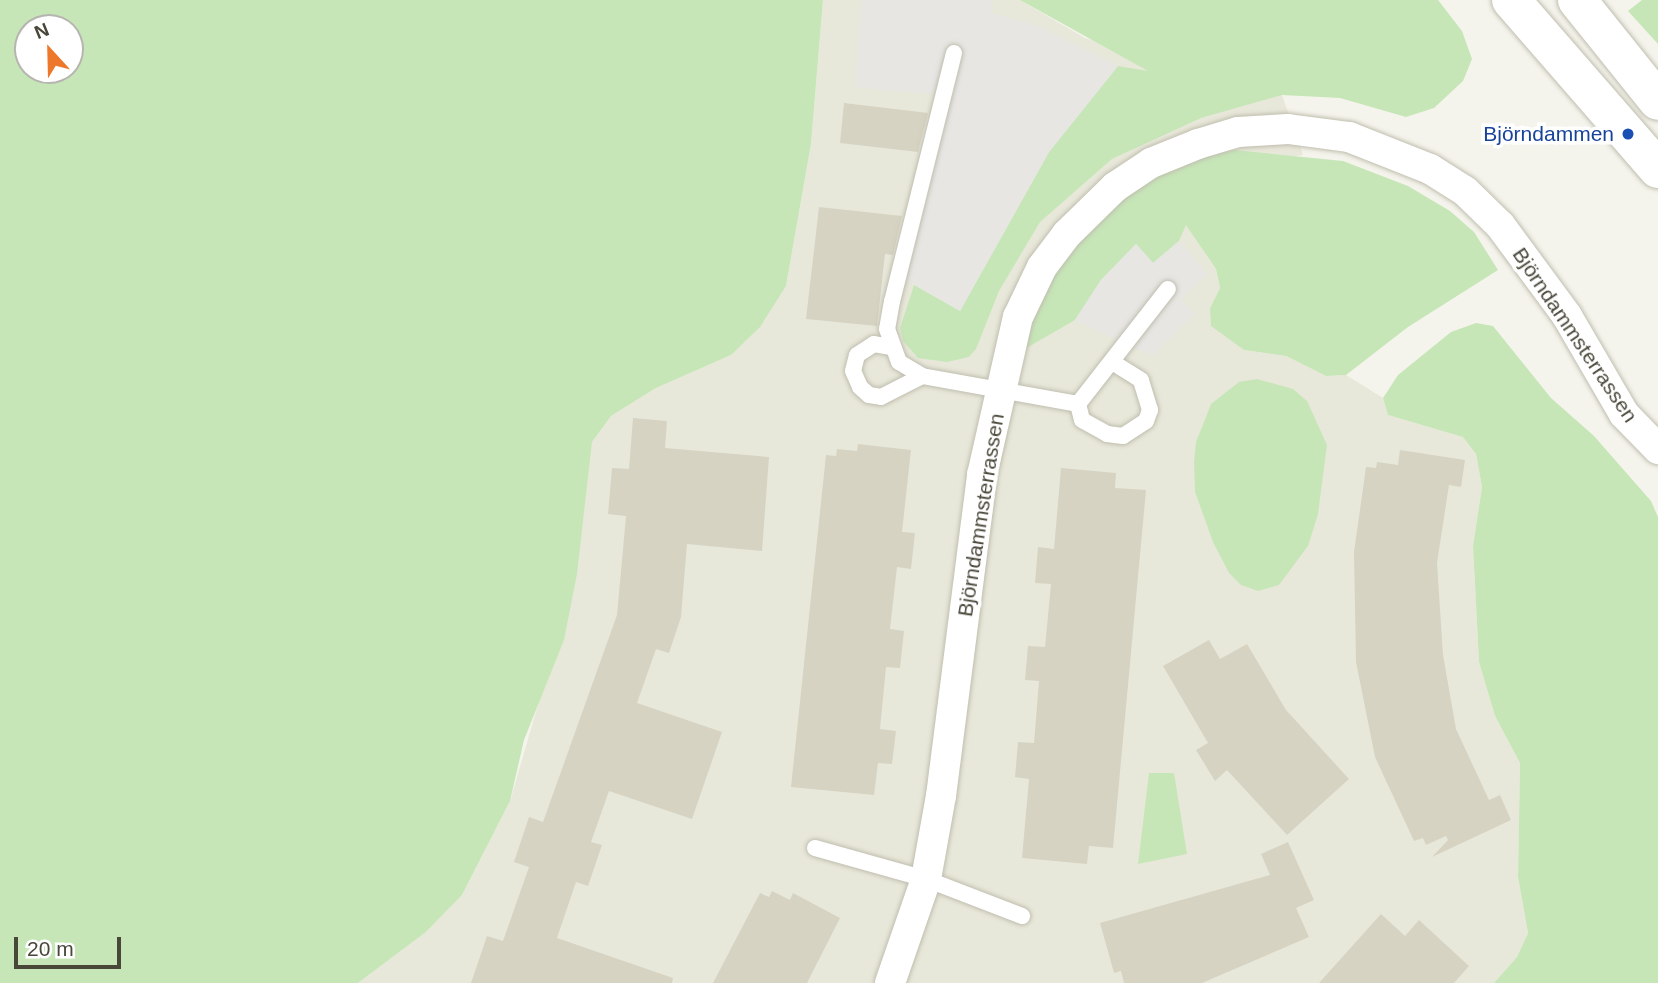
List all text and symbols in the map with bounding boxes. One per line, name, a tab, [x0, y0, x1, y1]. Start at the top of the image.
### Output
north arrow	[14, 14, 84, 84]
text: N	[31, 19, 52, 43]
place label: Björndammen	[1483, 121, 1614, 147]
marker: Björndammen	[1620, 126, 1636, 142]
street label: Björndammsterrassen	[1507, 243, 1643, 427]
street label: Björndammsterrassen	[952, 412, 1010, 618]
scale bar	[18, 923, 124, 967]
text: 20 m	[27, 937, 74, 960]

